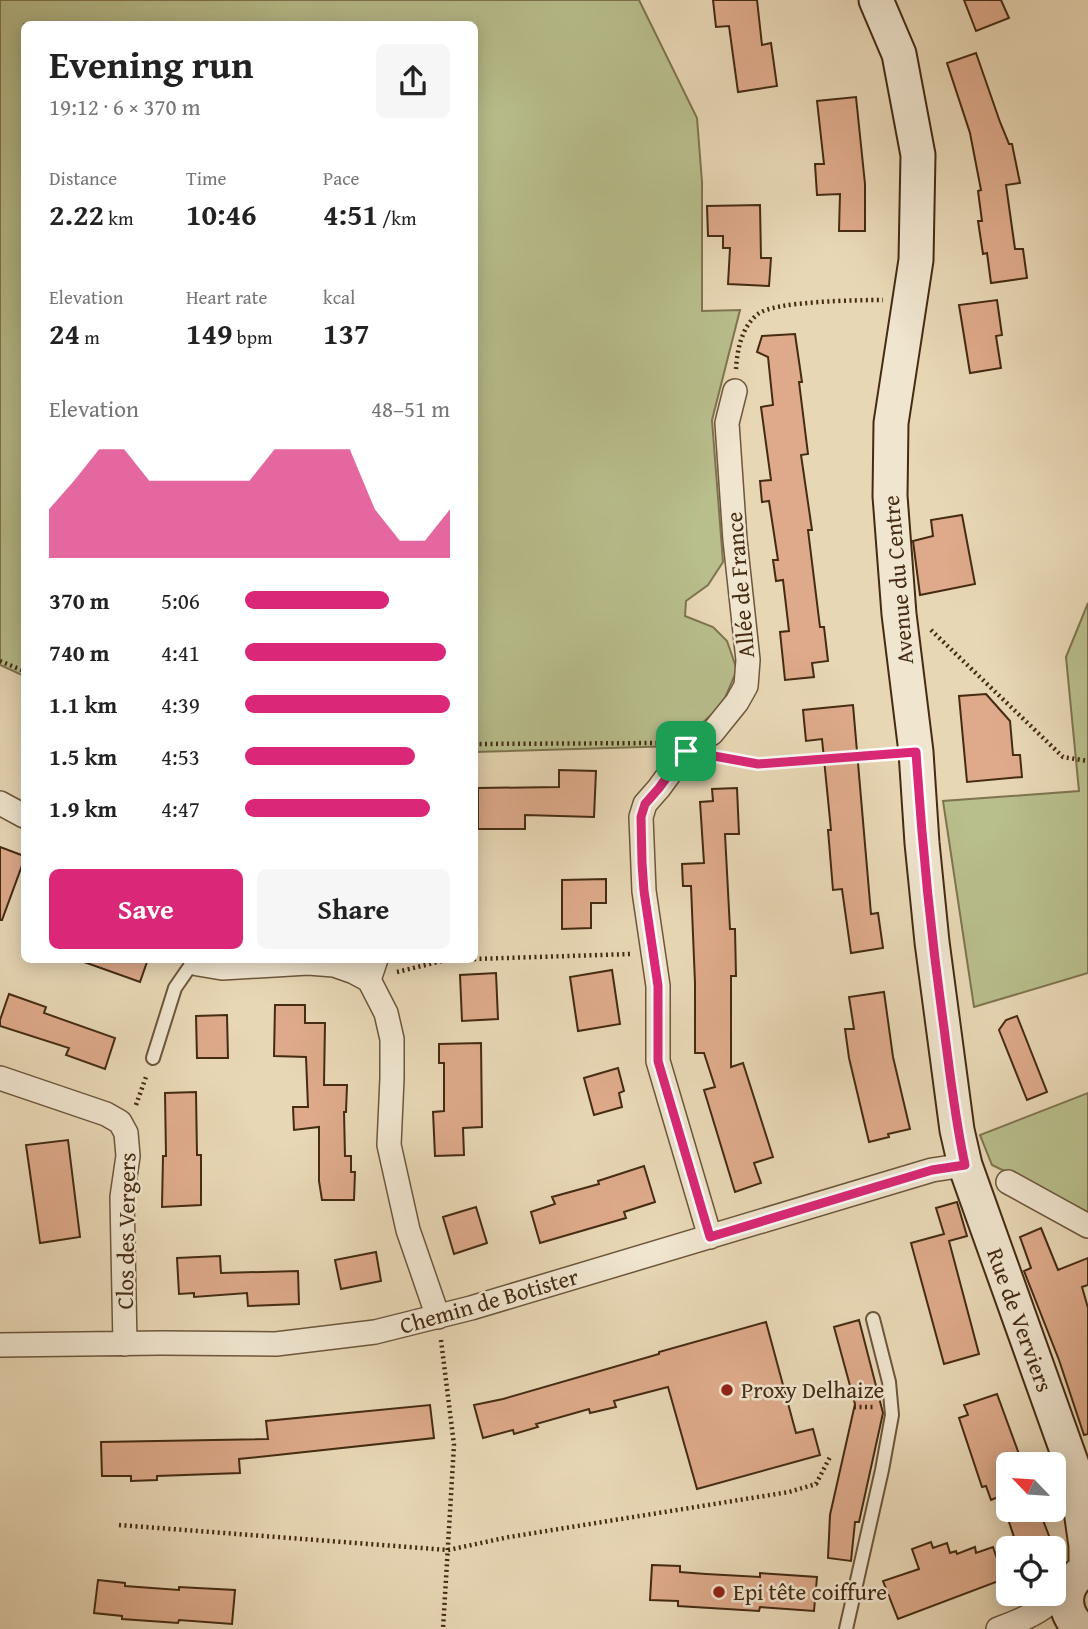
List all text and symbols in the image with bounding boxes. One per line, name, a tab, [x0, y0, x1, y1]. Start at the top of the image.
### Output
text: Evening run	[49, 36, 253, 92]
button: share	[376, 44, 450, 118]
text: 19:12 · 6 × 370 m	[49, 90, 201, 123]
text: Distance	[49, 164, 117, 192]
text: Time	[186, 164, 226, 192]
text: Pace	[323, 164, 360, 192]
text: 2.22	[49, 192, 104, 236]
text: 10:46	[186, 192, 257, 236]
text: 4:51	[323, 192, 378, 236]
text: km	[104, 204, 133, 232]
text: /km	[378, 204, 416, 232]
text: Elevation	[49, 283, 123, 311]
text: Heart rate	[186, 283, 267, 311]
text: kcal	[323, 283, 355, 311]
text: 24	[49, 311, 80, 355]
text: 149	[186, 311, 233, 355]
text: 137	[323, 311, 370, 355]
text: m	[80, 323, 100, 351]
text: bpm	[233, 323, 272, 351]
text: Elevation	[49, 392, 139, 425]
text: 48–51 m	[371, 392, 450, 425]
street label: Avenue du Centre	[874, 494, 921, 666]
street label: Allée de France	[717, 510, 762, 660]
text: 370 m	[49, 584, 110, 617]
text: 5:06	[161, 584, 200, 617]
text: 740 m	[49, 636, 110, 669]
text: 4:41	[161, 636, 200, 669]
text: 1.1 km	[49, 688, 117, 721]
text: 4:39	[161, 688, 200, 721]
pin	[656, 721, 716, 781]
icon: arrive	[667, 732, 705, 770]
text: 1.5 km	[49, 740, 117, 773]
text: 4:53	[161, 740, 200, 773]
text: 1.9 km	[49, 792, 117, 825]
text: 4:47	[161, 792, 200, 825]
button: Save	[49, 869, 243, 949]
button: Share	[257, 869, 450, 949]
street label: Clos des Vergers	[108, 1152, 143, 1310]
street label: Rue de Verviers	[979, 1243, 1062, 1396]
street label: Chemin de Botister	[396, 1259, 583, 1342]
place label: Proxy Delhaize	[741, 1373, 884, 1406]
marker: Proxy Delhaize	[719, 1382, 735, 1398]
north arrow	[996, 1452, 1066, 1522]
map controls	[996, 1452, 1066, 1606]
button: locate	[996, 1536, 1066, 1606]
place label: Epi tête coiffure	[733, 1575, 887, 1608]
marker: Epi tête coiffure	[711, 1584, 727, 1600]

